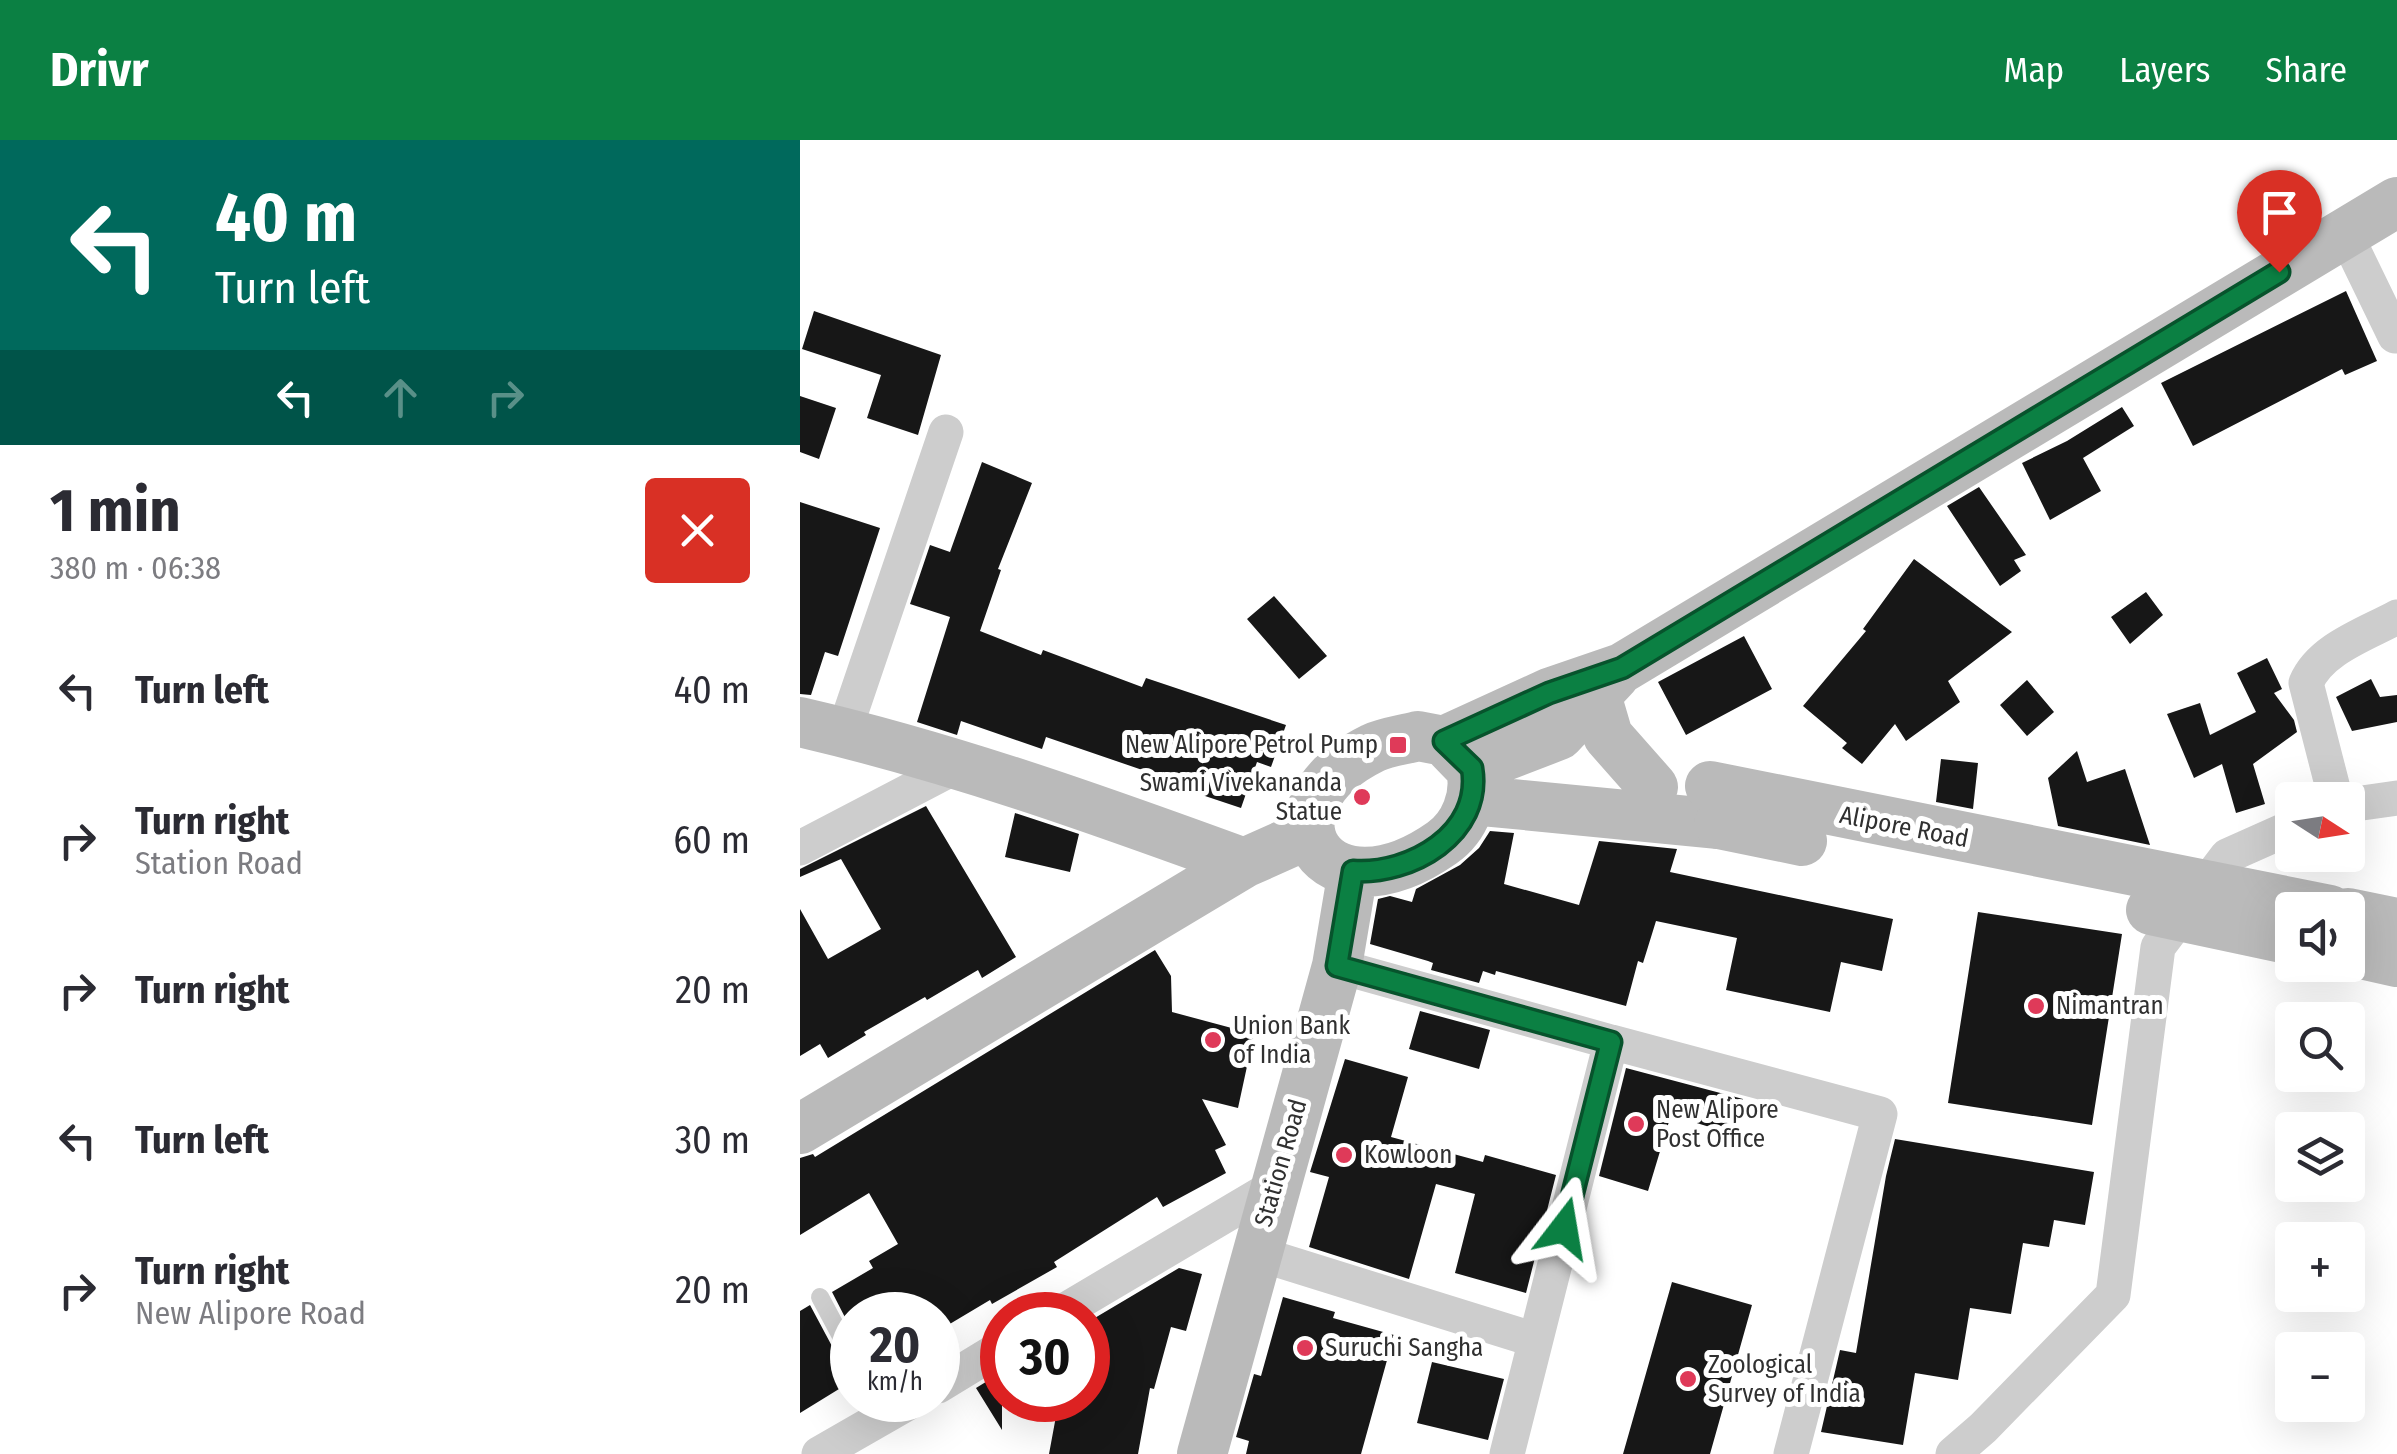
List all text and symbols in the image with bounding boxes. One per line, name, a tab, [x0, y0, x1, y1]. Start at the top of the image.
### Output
text: Drivr	[50, 41, 149, 99]
text: Map	[2004, 49, 2064, 91]
text: Layers	[2119, 49, 2211, 91]
text: Share	[2266, 49, 2347, 91]
pin	[2237, 170, 2322, 273]
text: 40 m	[215, 176, 357, 260]
icon: left	[50, 180, 180, 310]
icon: arrive	[2252, 185, 2307, 240]
text: Turn left	[215, 261, 370, 315]
icon: left	[268, 370, 323, 425]
icon: ahead	[373, 370, 428, 425]
icon: right	[478, 370, 533, 425]
text: 1 min	[50, 475, 181, 547]
button: close	[645, 478, 750, 583]
text: 380 m · 06:38	[50, 549, 221, 587]
icon: left	[50, 663, 105, 718]
text: Turn left	[135, 667, 269, 713]
text: 40 m	[674, 667, 750, 713]
place label: New Alipore Petrol Pump	[1125, 730, 1378, 760]
marker: New Alipore Petrol Pump	[1387, 734, 1409, 756]
place label: Swami Vivekananda Statue	[1140, 768, 1342, 827]
north arrow	[2275, 782, 2365, 872]
map controls	[2275, 782, 2365, 1422]
marker: Swami Vivekananda Statue	[1351, 786, 1373, 808]
text: Turn right	[135, 798, 289, 844]
street label: Alipore Road	[1837, 800, 1971, 854]
icon: right	[50, 813, 105, 868]
text: 60 m	[673, 817, 750, 863]
text: Station Road	[135, 844, 303, 882]
button: sound	[2275, 892, 2365, 982]
icon: right	[50, 963, 105, 1018]
text: Turn right	[135, 967, 289, 1013]
text: 20 m	[675, 967, 750, 1013]
place label: Nimantran	[2056, 991, 2164, 1021]
marker: Nimantran	[2025, 995, 2047, 1017]
button: search	[2275, 1002, 2365, 1092]
place label: Union Bank of India	[1233, 1011, 1350, 1070]
marker: Union Bank of India	[1202, 1029, 1224, 1051]
place label: New Alipore Post Office	[1656, 1095, 1779, 1154]
street label: Station Road	[1249, 1096, 1313, 1230]
button: layers	[2275, 1112, 2365, 1202]
icon: left	[50, 1113, 105, 1168]
marker: New Alipore Post Office	[1625, 1113, 1647, 1135]
text: Turn left	[135, 1117, 269, 1163]
text: 30 m	[675, 1117, 750, 1163]
place label: Kowloon	[1364, 1140, 1452, 1170]
marker: Kowloon	[1333, 1144, 1355, 1166]
position arrow	[1512, 1176, 1616, 1280]
button: +	[2275, 1222, 2365, 1312]
text: Turn right	[135, 1248, 289, 1294]
icon: right	[50, 1263, 105, 1318]
text: 20 m	[675, 1267, 750, 1313]
speed limit sign: 30	[980, 1292, 1110, 1422]
text: New Alipore Road	[135, 1294, 366, 1332]
text: 20	[870, 1315, 920, 1375]
button: −	[2275, 1332, 2365, 1422]
place label: Suruchi Sangha	[1325, 1333, 1483, 1363]
marker: Suruchi Sangha	[1294, 1337, 1316, 1359]
place label: Zoological Survey of India	[1708, 1350, 1861, 1409]
text: km/h	[867, 1367, 923, 1397]
marker: Zoological Survey of India	[1677, 1368, 1699, 1390]

